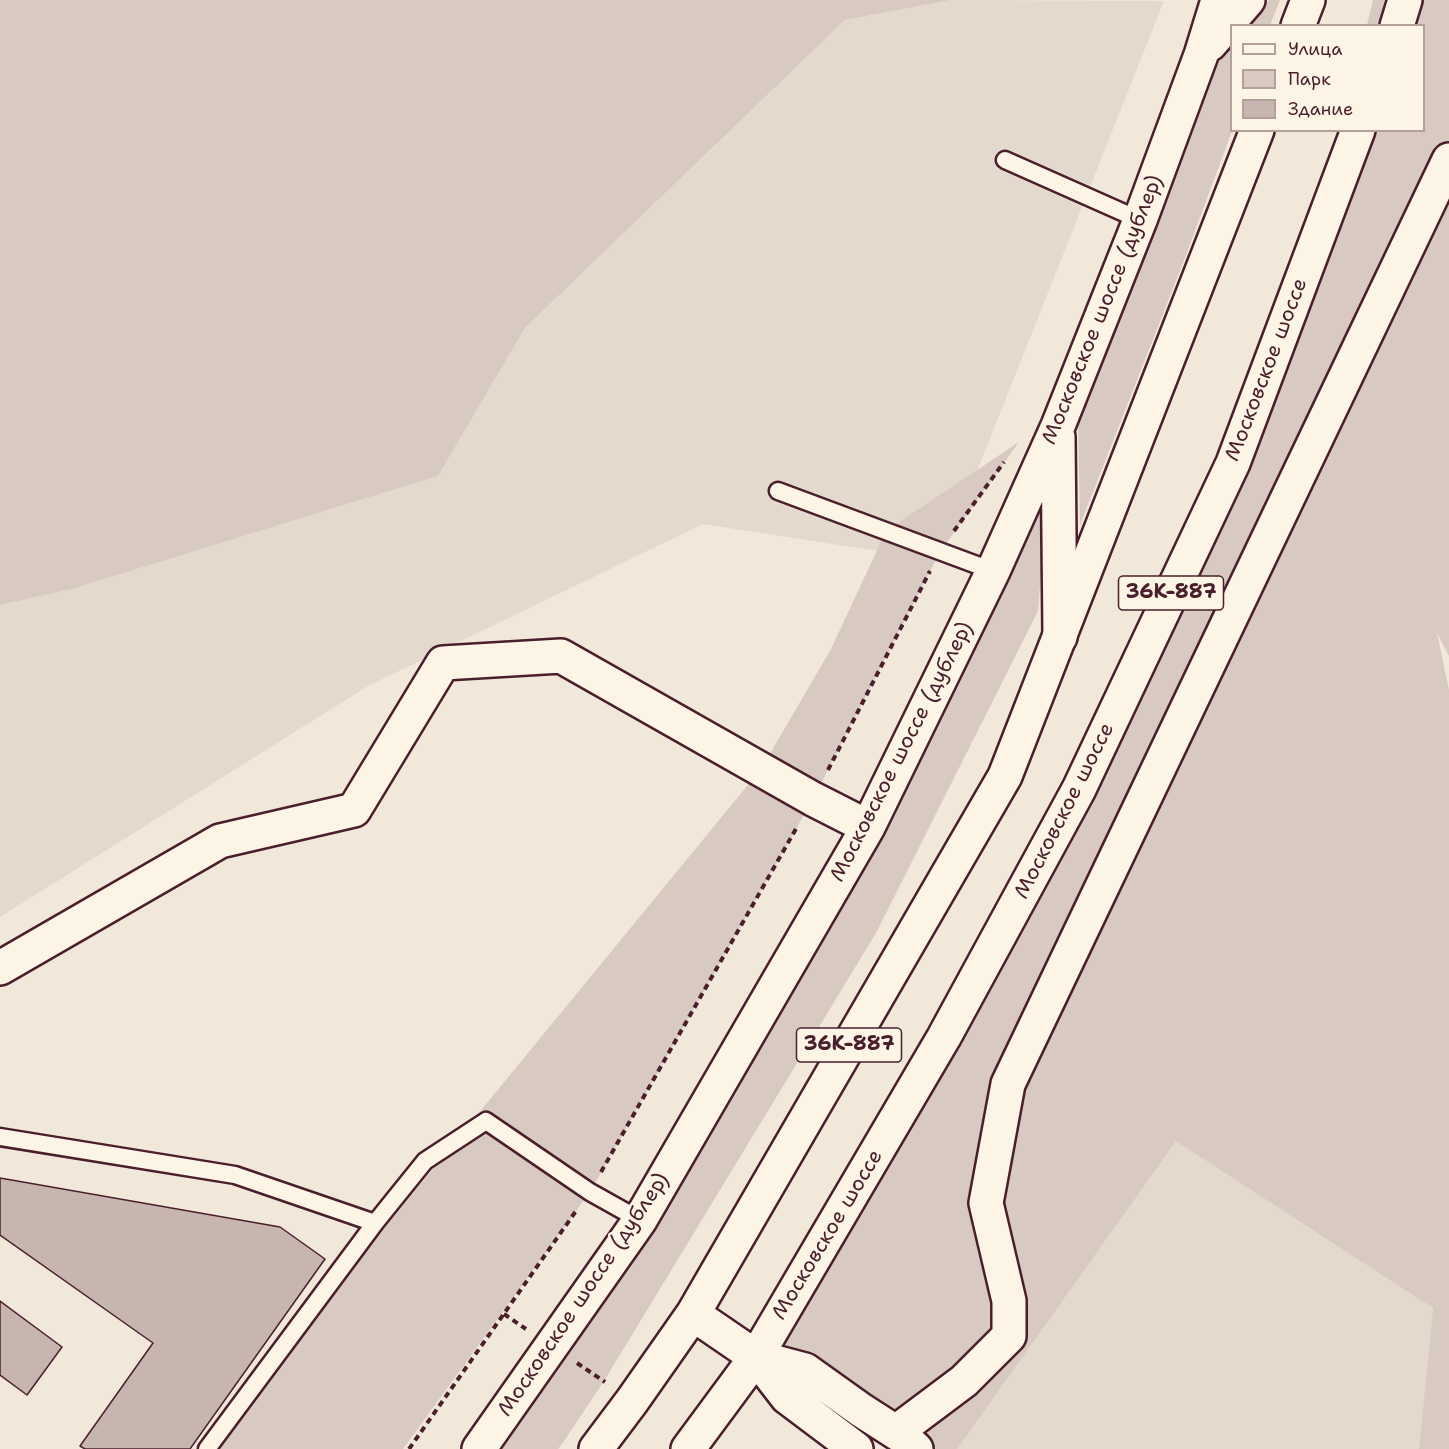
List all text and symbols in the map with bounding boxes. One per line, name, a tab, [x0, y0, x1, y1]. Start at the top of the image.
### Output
legend	[1230, 24, 1425, 132]
text: Улица	[1288, 37, 1342, 61]
text: Парк	[1288, 67, 1331, 91]
text: Здание	[1288, 97, 1353, 121]
street label: Московское шоссе (дублер)	[1037, 172, 1169, 448]
street label: Московское шоссе	[1220, 275, 1314, 465]
road number: 36К-887	[1118, 576, 1224, 610]
street label: Московское шоссе (дублер)	[825, 618, 979, 886]
street label: Московское шоссе	[1010, 719, 1120, 903]
road number: 36К-887	[796, 1028, 902, 1062]
street label: Московское шоссе	[767, 1145, 889, 1325]
street label: Московское шоссе (дублер)	[493, 1168, 675, 1422]

